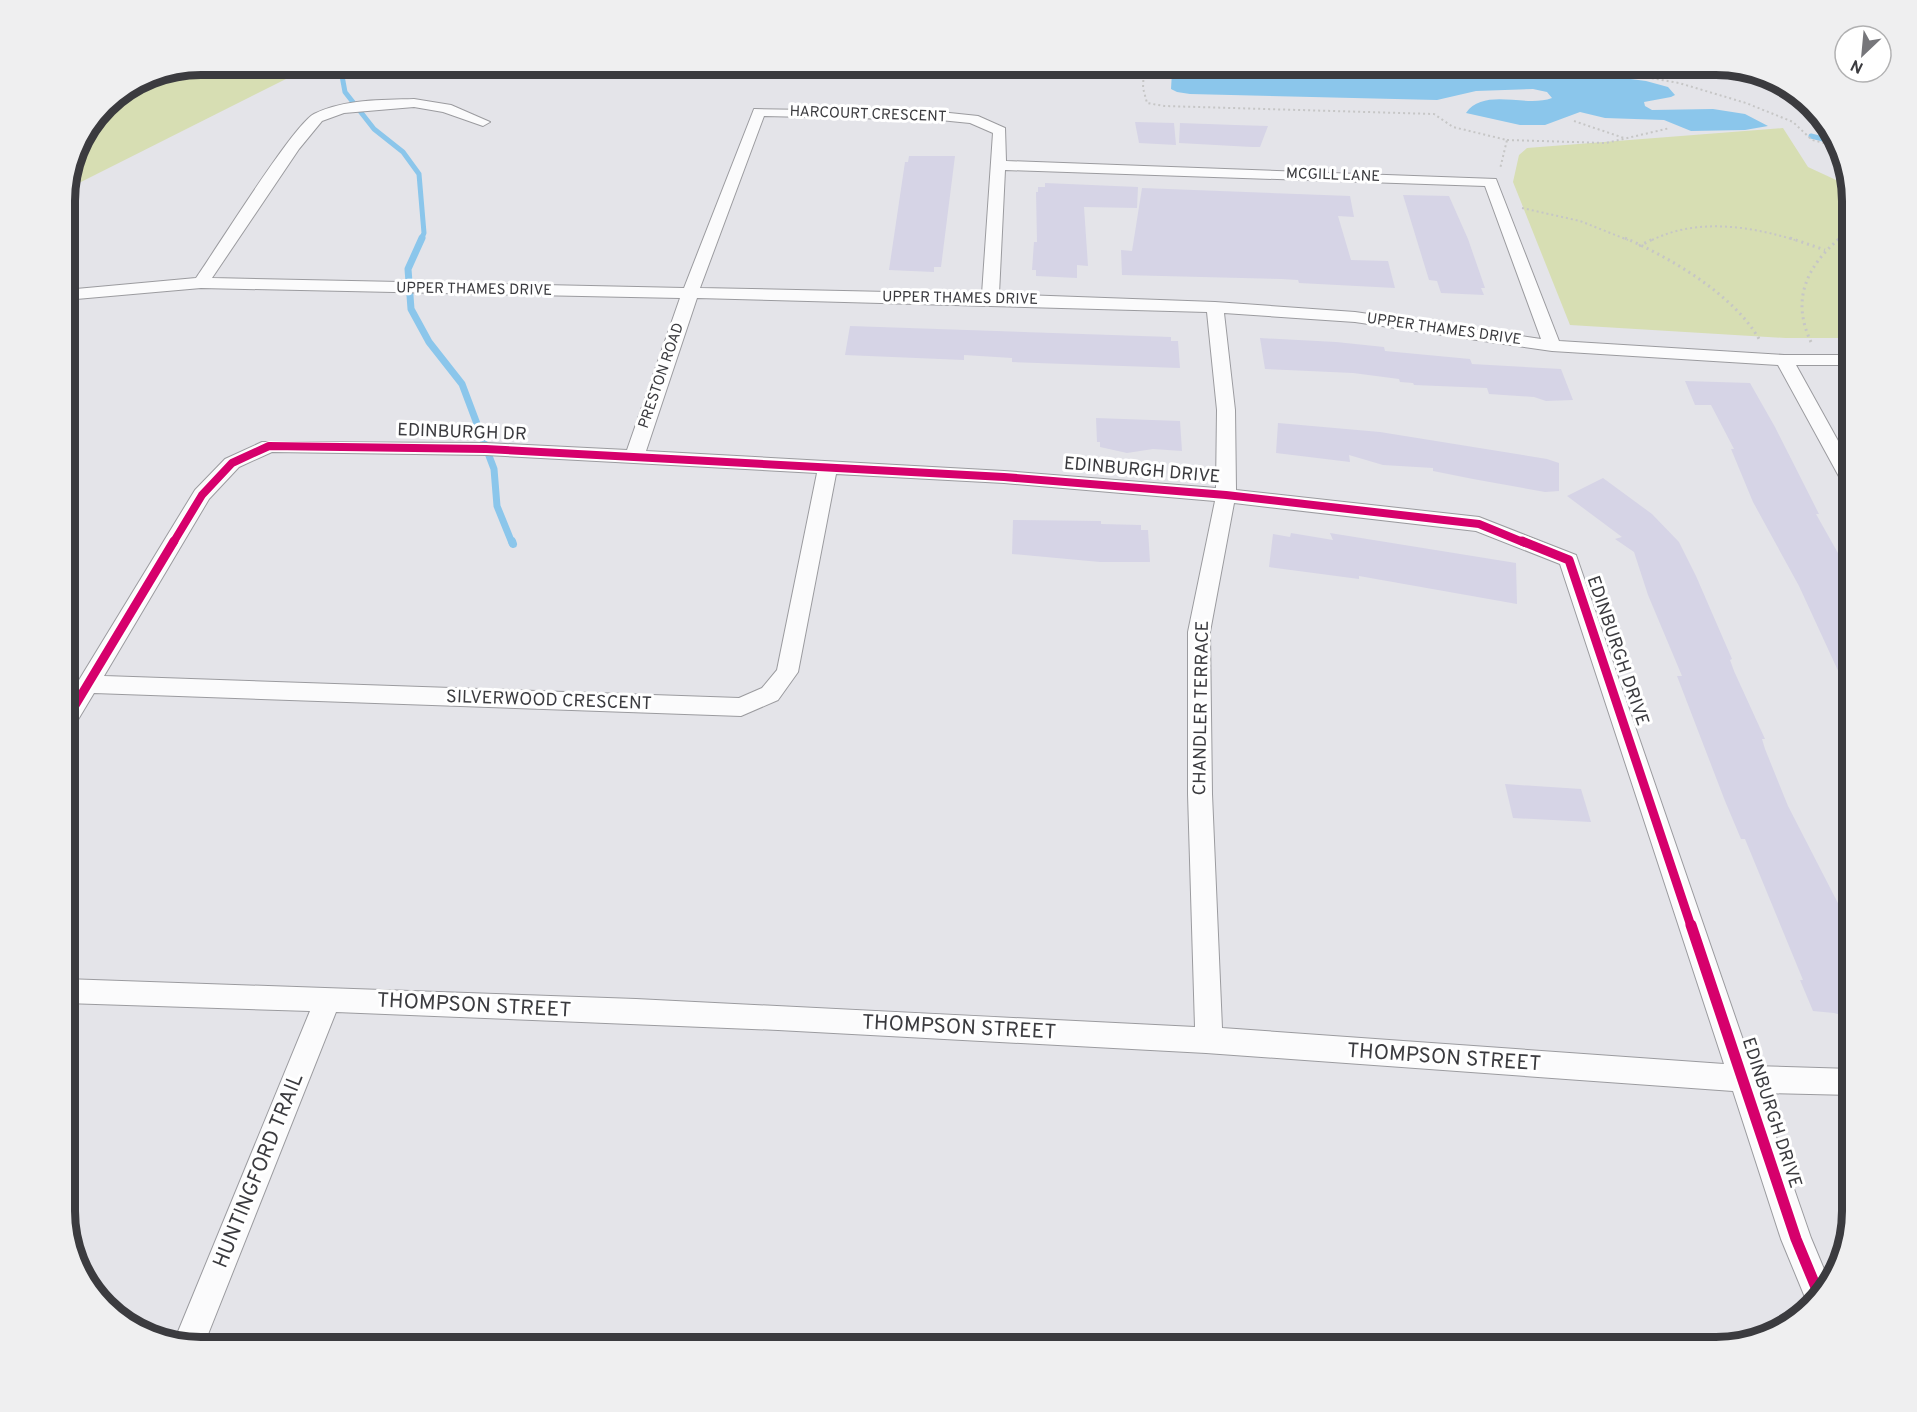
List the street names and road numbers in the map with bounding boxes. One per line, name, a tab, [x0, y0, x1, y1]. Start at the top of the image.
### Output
street label: HARCOURT CRESCENT	[789, 103, 947, 127]
street label: MCGILL LANE	[1286, 165, 1380, 187]
street label: UPPER THAMES DRIVE	[396, 279, 552, 301]
street label: UPPER THAMES DRIVE	[882, 288, 1038, 310]
street label: UPPER THAMES DRIVE	[1365, 310, 1523, 350]
street label: PRESTON ROAD	[635, 321, 689, 431]
street label: EDINBURGH DR	[397, 419, 527, 447]
street label: EDINBURGH DRIVE	[1063, 453, 1221, 489]
street label: EDINBURGH DRIVE	[1581, 573, 1653, 729]
street label: CHANDLER TERRACE	[1189, 620, 1215, 796]
street label: SILVERWOOD CRESCENT	[446, 686, 652, 716]
street label: THOMPSON STREET	[376, 987, 572, 1025]
street label: THOMPSON STREET	[861, 1009, 1057, 1047]
street label: EDINBURGH DRIVE	[1736, 1035, 1806, 1191]
street label: THOMPSON STREET	[1346, 1038, 1542, 1078]
street label: HUNTINGFORD TRAIL	[208, 1069, 311, 1272]

